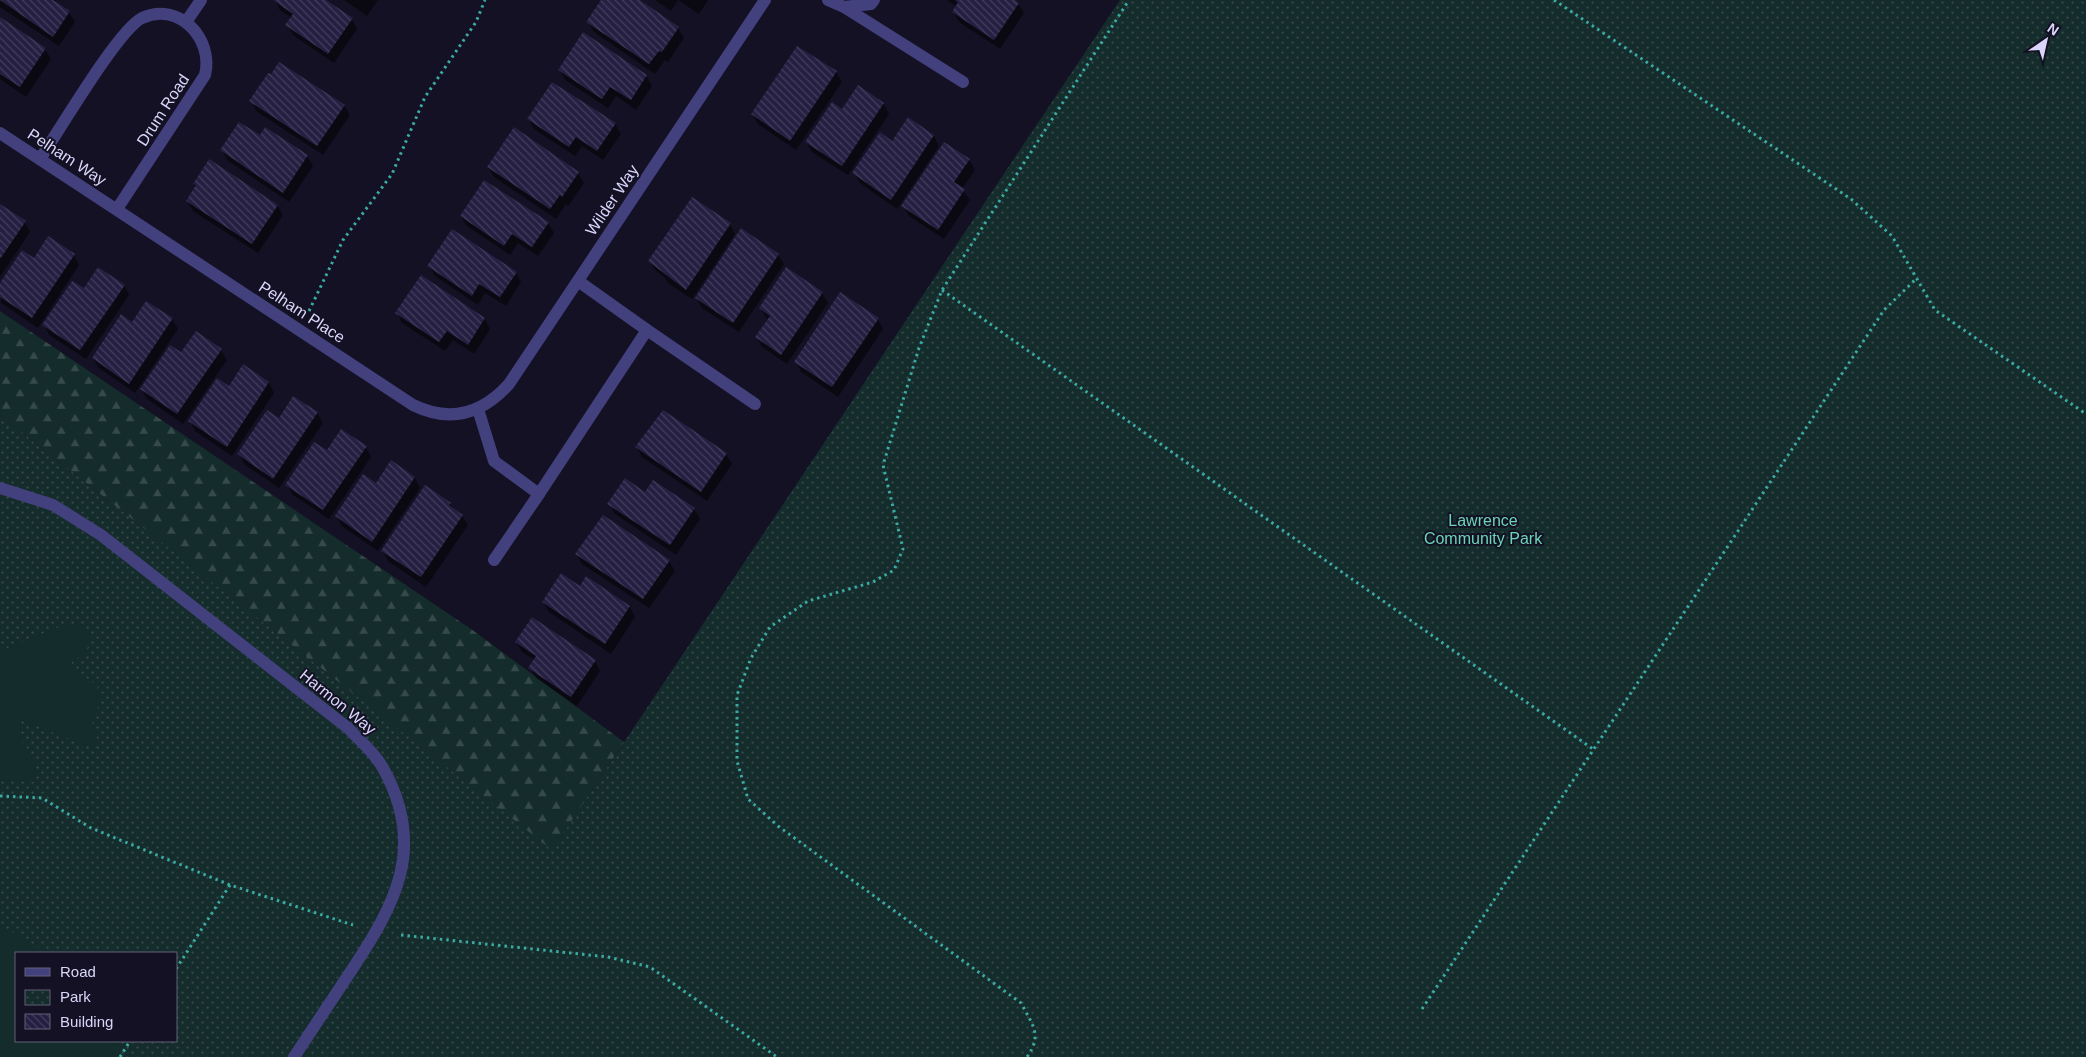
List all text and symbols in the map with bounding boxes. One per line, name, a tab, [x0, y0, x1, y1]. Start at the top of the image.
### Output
north arrow	[2021, 15, 2071, 65]
text: N	[2045, 20, 2062, 39]
street label: Drum Road	[134, 71, 192, 149]
street label: Pelham Way	[25, 125, 109, 189]
street label: Wilder Way	[582, 162, 642, 238]
street label: Pelham Place	[256, 278, 348, 346]
park label: Lawrence Community Park	[1424, 512, 1543, 547]
street label: Harmon Way	[297, 666, 379, 738]
legend	[15, 952, 178, 1042]
text: Road	[60, 963, 96, 980]
text: Park	[60, 988, 91, 1005]
text: Building	[60, 1013, 113, 1030]

